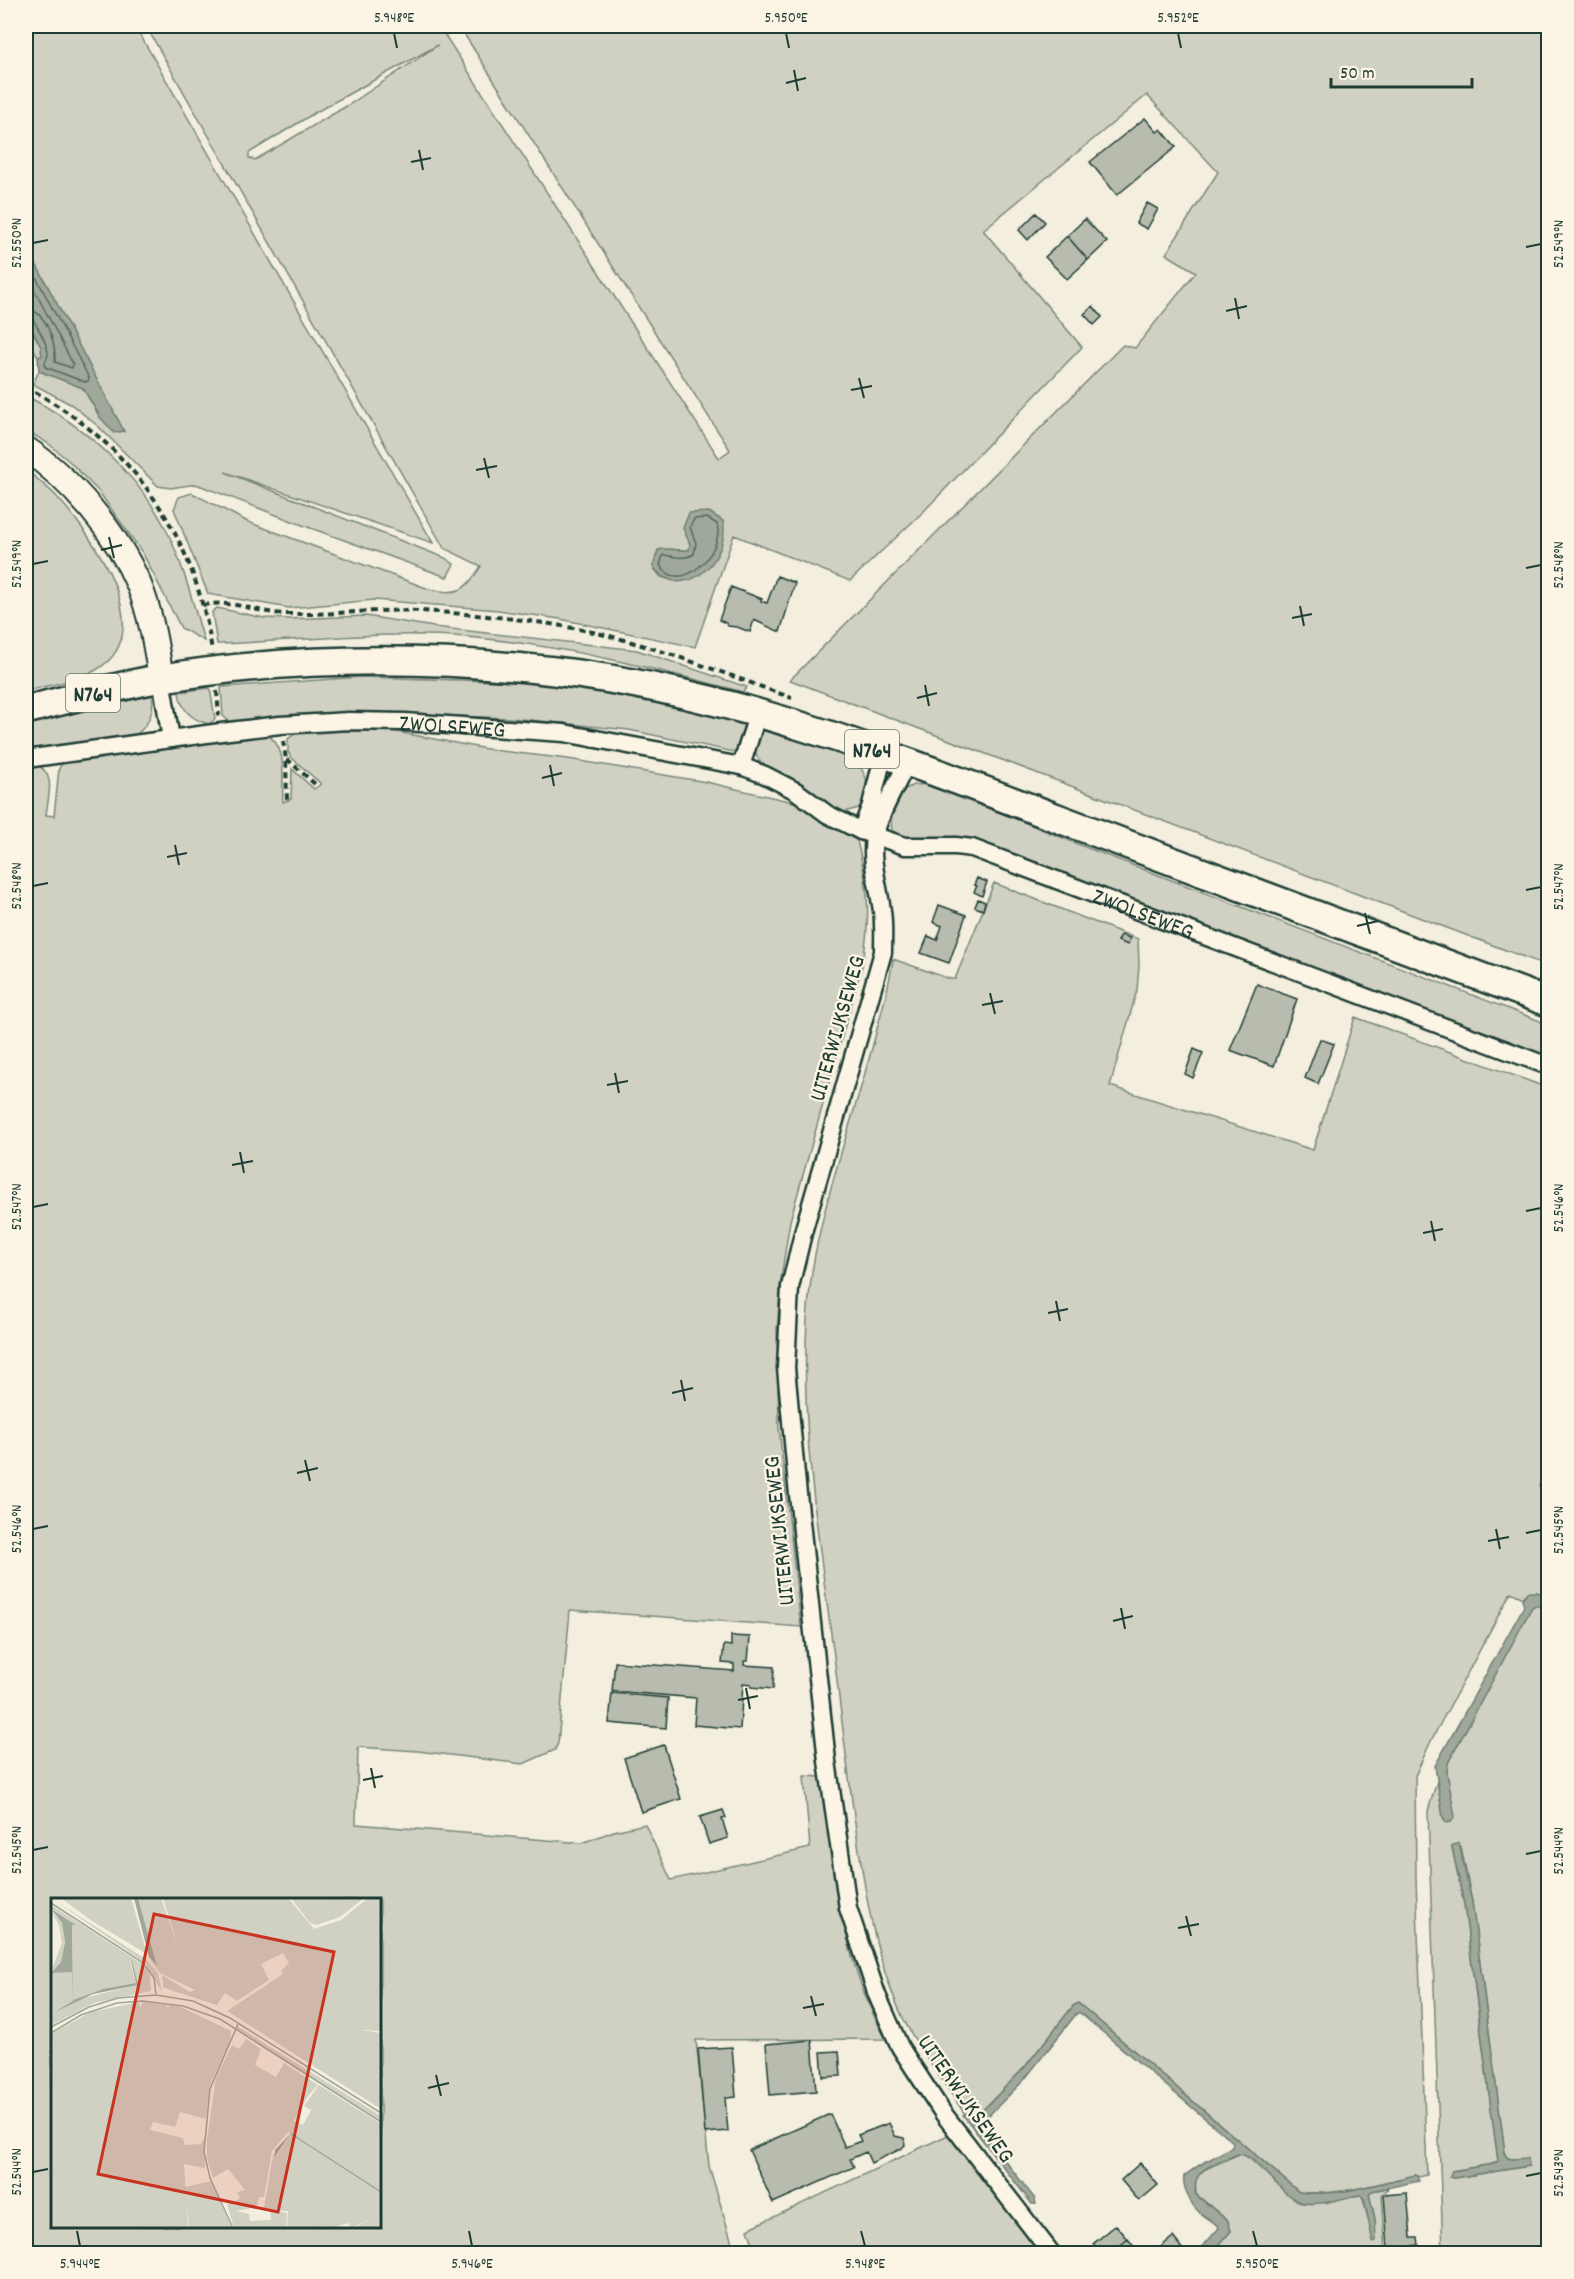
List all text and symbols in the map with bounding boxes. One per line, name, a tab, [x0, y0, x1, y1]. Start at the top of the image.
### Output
text: 5.948°E	[374, 8, 414, 30]
text: 5.950°E	[764, 8, 808, 30]
text: 5.952°E	[1157, 8, 1199, 30]
scale bar	[1331, 51, 1472, 89]
text: 50 m	[1340, 62, 1375, 87]
text: 52.550°N	[7, 218, 29, 268]
text: 52.549°N	[1549, 220, 1571, 268]
text: 52.549°N	[7, 540, 29, 588]
text: 52.548°N	[1549, 541, 1571, 589]
road number: N764	[66, 674, 120, 712]
street label: ZWOLSEWEG	[399, 708, 506, 749]
road number: N764	[845, 730, 899, 768]
text: 52.548°N	[7, 862, 29, 910]
text: 52.547°N	[1549, 863, 1571, 911]
street label: ZWOLSEWEG	[1087, 881, 1198, 950]
street label: UITERWIJKSEWEG	[802, 952, 876, 1106]
text: 52.547°N	[7, 1183, 29, 1231]
text: 52.546°N	[1549, 1184, 1571, 1232]
street label: UITERWIJKSEWEG	[756, 1454, 806, 1607]
text: 52.546°N	[7, 1505, 29, 1553]
text: 52.545°N	[1549, 1506, 1571, 1554]
text: 52.545°N	[7, 1826, 29, 1874]
text: 52.544°N	[1549, 1827, 1571, 1875]
inset map	[51, 1898, 381, 2228]
street label: UITERWIJKSEWEG	[907, 2028, 1022, 2171]
text: 52.544°N	[7, 2148, 29, 2196]
text: 52.543°N	[1549, 2149, 1571, 2197]
text: 5.944°E	[60, 2254, 100, 2276]
text: 5.946°E	[451, 2254, 493, 2276]
text: 5.948°E	[845, 2254, 885, 2276]
text: 5.950°E	[1235, 2254, 1279, 2276]

